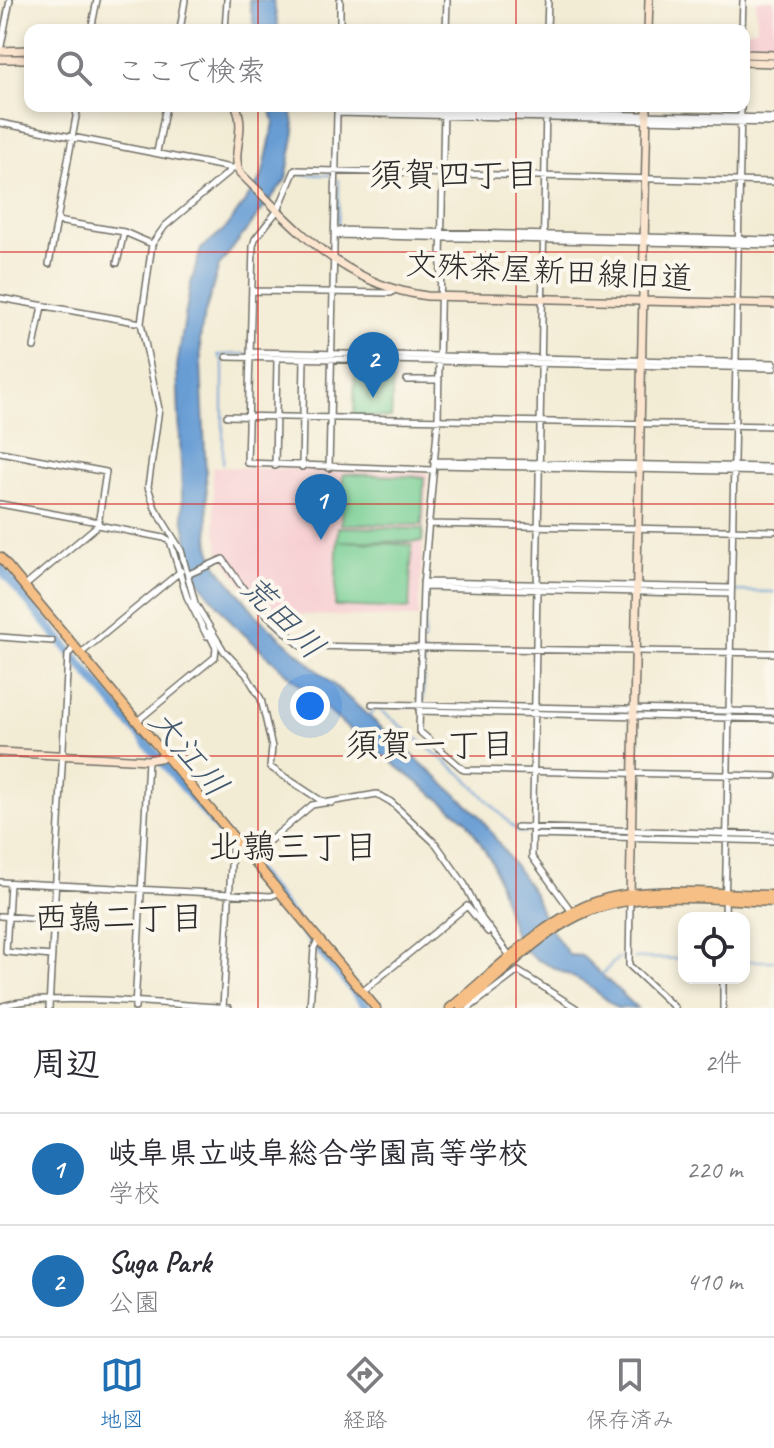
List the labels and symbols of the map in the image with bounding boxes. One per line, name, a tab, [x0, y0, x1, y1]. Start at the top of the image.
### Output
district label: 須賀四丁目	[369, 153, 539, 196]
street label: 文殊茶屋新田線旧道	[404, 243, 694, 299]
pin: 2	[347, 332, 399, 398]
pin: 1	[295, 474, 347, 540]
water label: 荒田川	[232, 566, 334, 668]
your location	[290, 686, 330, 726]
water label: 大江川	[140, 700, 238, 806]
district label: 須賀一丁目	[345, 723, 515, 766]
district label: 北鶉三丁目	[208, 825, 378, 868]
district label: 西鶉二丁目	[34, 896, 204, 939]

